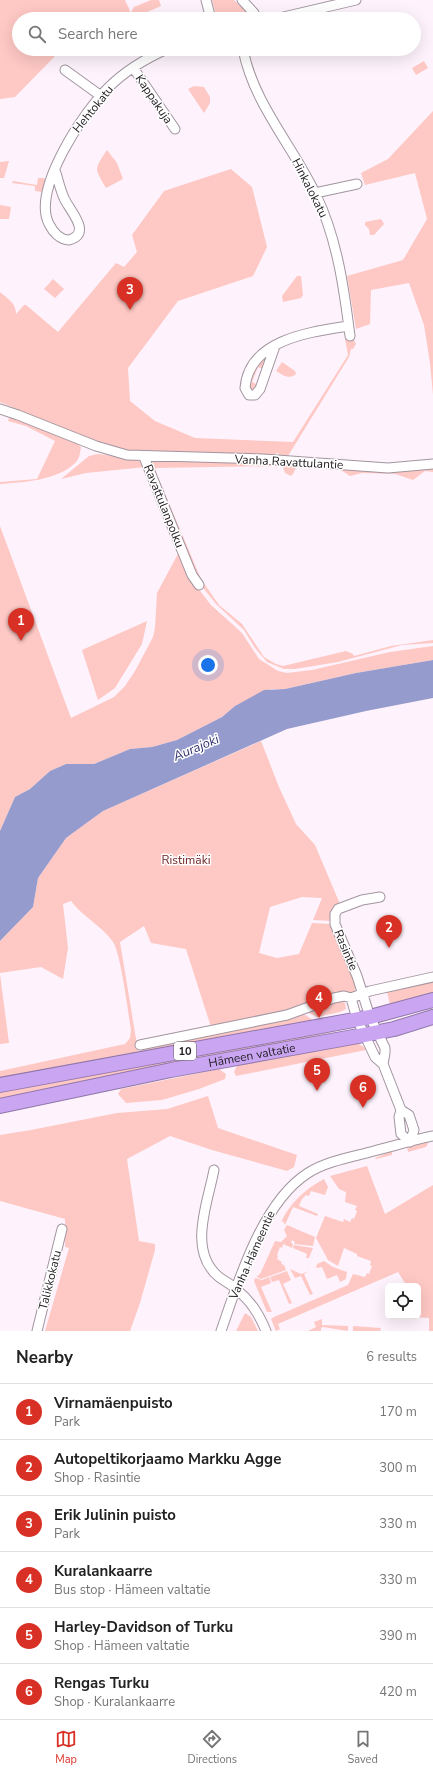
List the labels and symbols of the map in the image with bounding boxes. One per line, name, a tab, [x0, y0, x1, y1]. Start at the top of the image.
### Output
street label: Kappakuja	[132, 71, 176, 127]
street label: Hehtokatu	[69, 82, 117, 136]
street label: Hinkalokatu	[288, 156, 332, 220]
pin: 3	[117, 277, 143, 310]
street label: Vanha Ravattulantie	[233, 451, 344, 473]
street label: Ravattulanpolku	[140, 462, 188, 550]
pin: 1	[8, 608, 34, 641]
your location	[198, 655, 218, 675]
water label: Aurajoki	[169, 730, 223, 766]
park label: Ristimäki	[162, 852, 210, 868]
pin: 2	[376, 915, 402, 948]
street label: Rasintie	[330, 927, 362, 973]
pin: 4	[306, 985, 332, 1018]
street label: Hämeen valtatie	[207, 1040, 297, 1071]
road number: 10	[174, 1042, 196, 1060]
pin: 5	[304, 1058, 330, 1091]
pin: 6	[350, 1075, 376, 1108]
street label: Vanha Hämeentie	[225, 1208, 279, 1303]
street label: Talikkokatu	[35, 1249, 65, 1311]

